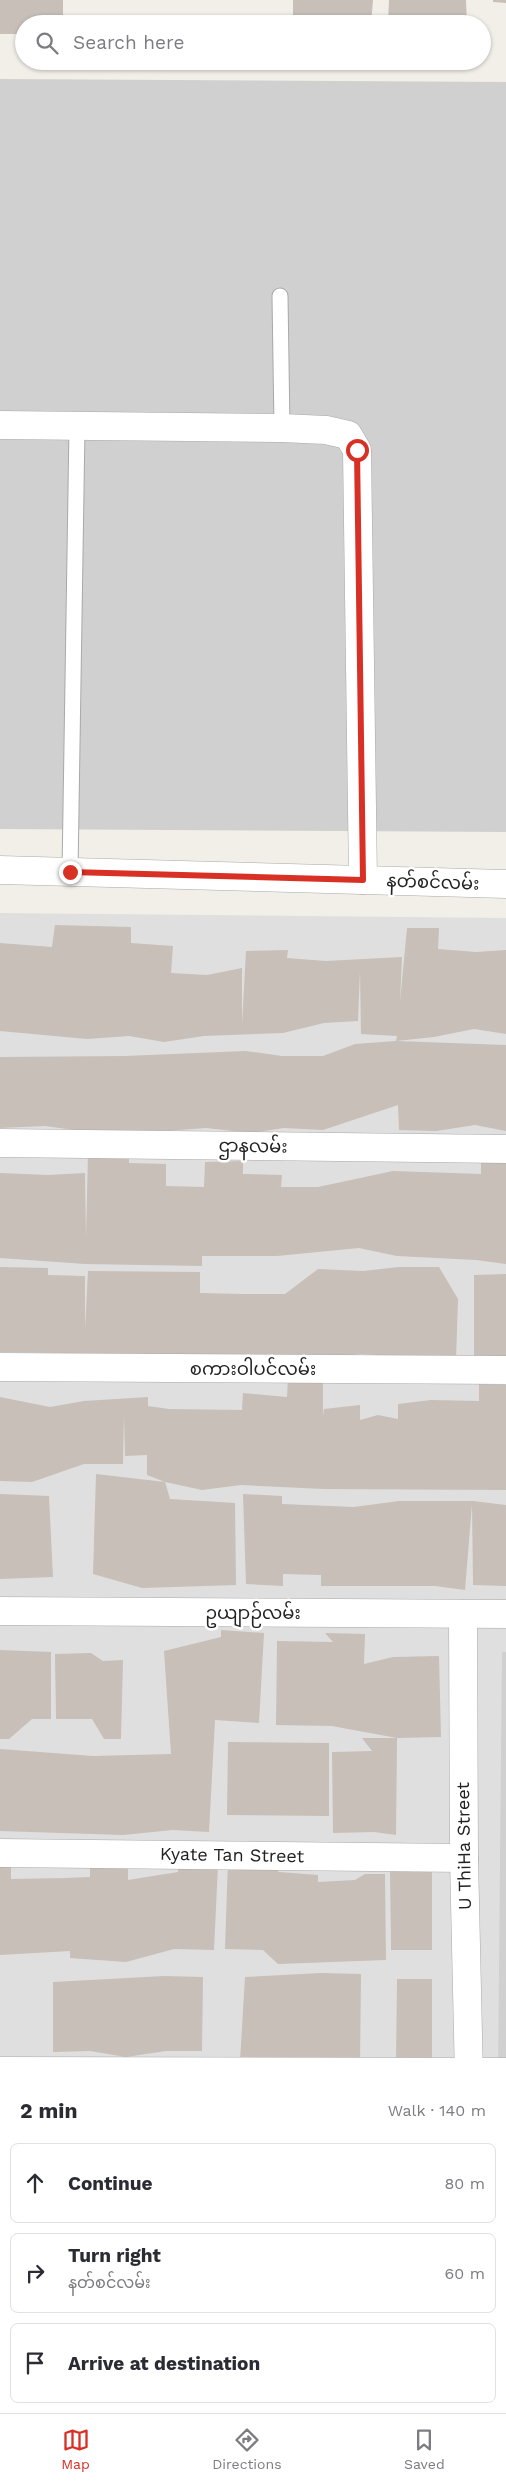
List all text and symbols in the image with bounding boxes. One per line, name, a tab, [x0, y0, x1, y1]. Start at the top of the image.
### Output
search box	[15, 15, 491, 70]
icon: search	[33, 29, 61, 57]
text: Search here	[73, 31, 184, 54]
route start	[346, 439, 369, 462]
route end	[59, 861, 82, 884]
street label: နတ်စင်လမ်း	[386, 867, 480, 899]
street label: ဌာနလမ်း	[218, 1132, 288, 1162]
street label: စကားဝါပင်လမ်း	[190, 1356, 316, 1379]
street label: ဥယျာဉ်လမ်း	[205, 1600, 301, 1628]
street label: U ThiHa Street	[452, 1781, 475, 1910]
street label: Kyate Tan Street	[160, 1843, 305, 1866]
text: 2 min	[20, 2098, 77, 2123]
text: Walk · 140 m	[388, 2101, 486, 2120]
icon: ahead	[21, 2169, 49, 2197]
text: Continue	[68, 2172, 152, 2195]
text: 80 m	[444, 2174, 485, 2193]
text: Turn right	[68, 2244, 161, 2267]
icon: right	[21, 2259, 49, 2287]
text: 60 m	[445, 2264, 485, 2283]
text: နတ်စင်လမ်း	[68, 2273, 151, 2292]
icon: arrive	[21, 2349, 49, 2377]
text: Arrive at destination	[68, 2352, 260, 2375]
tab: Map	[61, 2426, 90, 2472]
tab: Directions	[212, 2426, 282, 2472]
tab: Saved	[404, 2426, 445, 2472]

